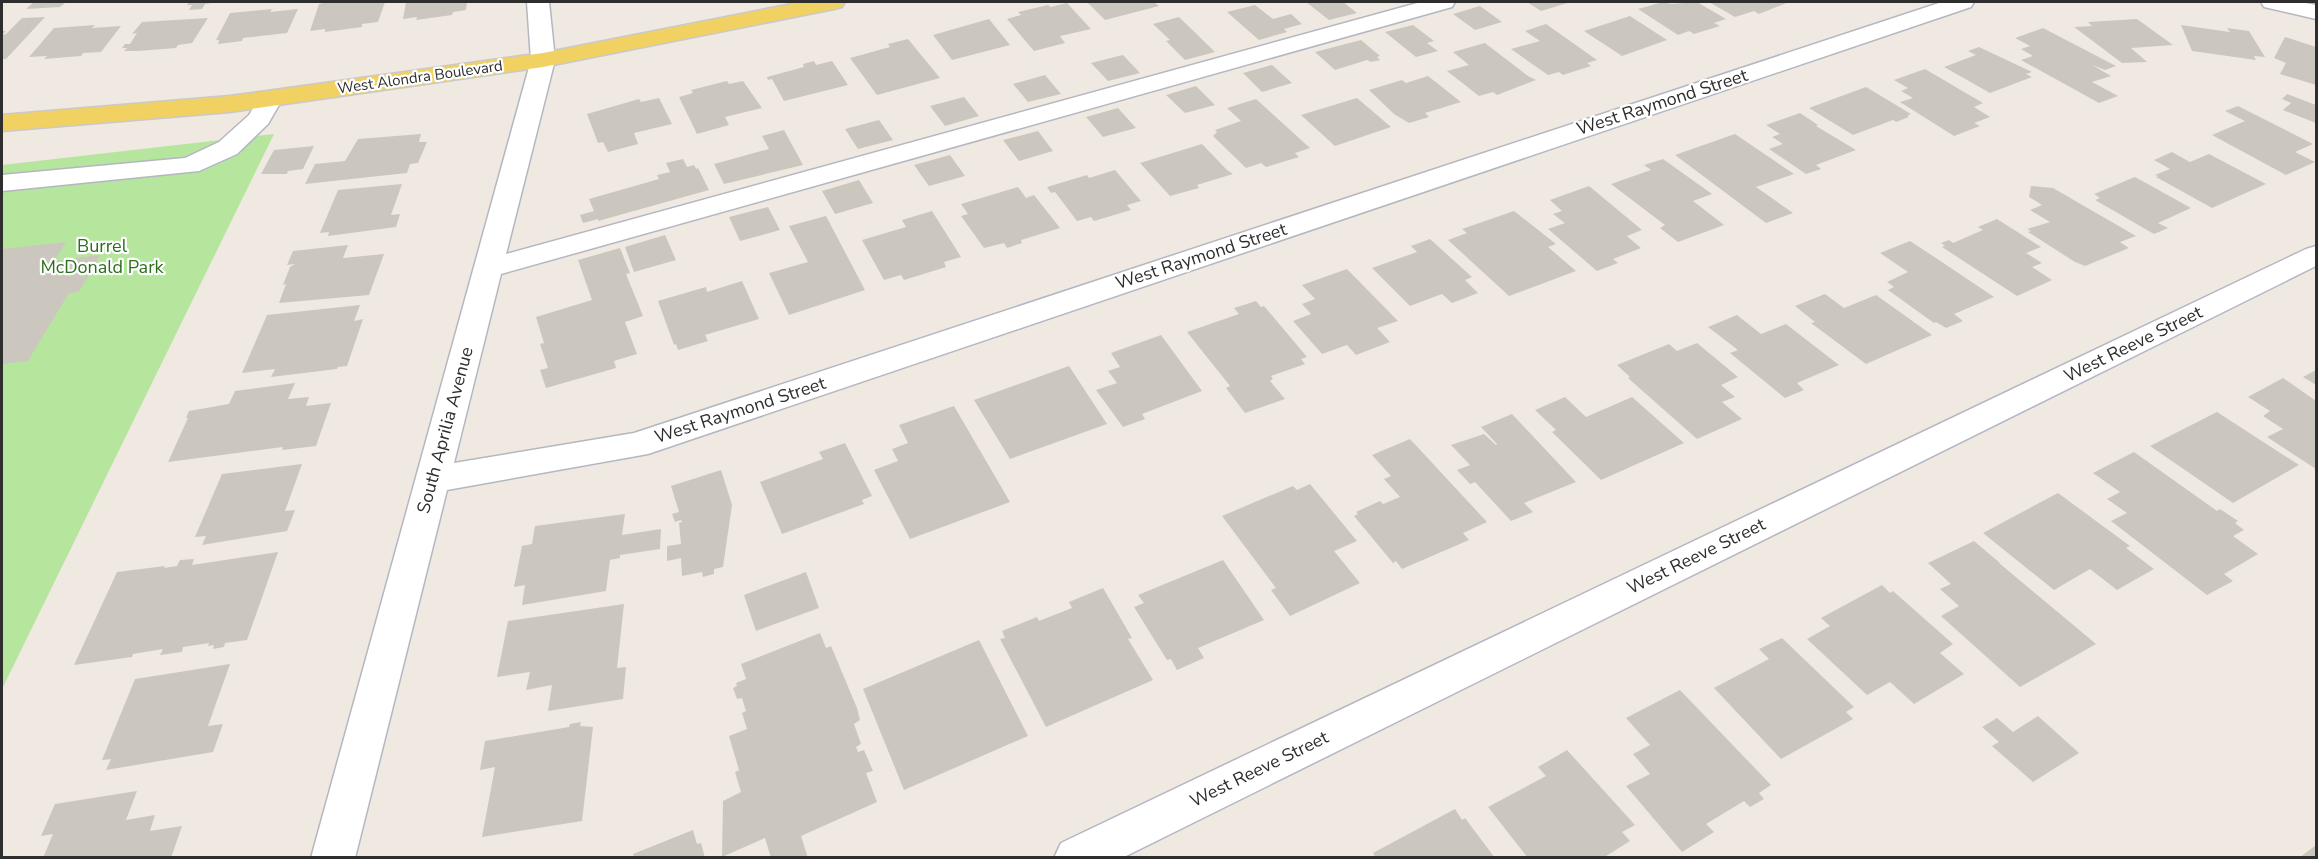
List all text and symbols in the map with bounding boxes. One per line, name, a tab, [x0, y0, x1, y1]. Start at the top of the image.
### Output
street label: West Alondra Boulevard	[336, 56, 504, 98]
street label: West Raymond Street	[1573, 63, 1751, 141]
street label: West Raymond Street	[1112, 217, 1290, 295]
park label: Burrel McDonald Park	[40, 234, 165, 279]
street label: West Reeve Street	[2060, 300, 2207, 388]
street label: South Aprilia Avenue	[411, 344, 479, 516]
street label: West Raymond Street	[651, 371, 829, 449]
street label: West Reeve Street	[1623, 512, 1770, 600]
street label: West Reeve Street	[1186, 725, 1333, 813]

